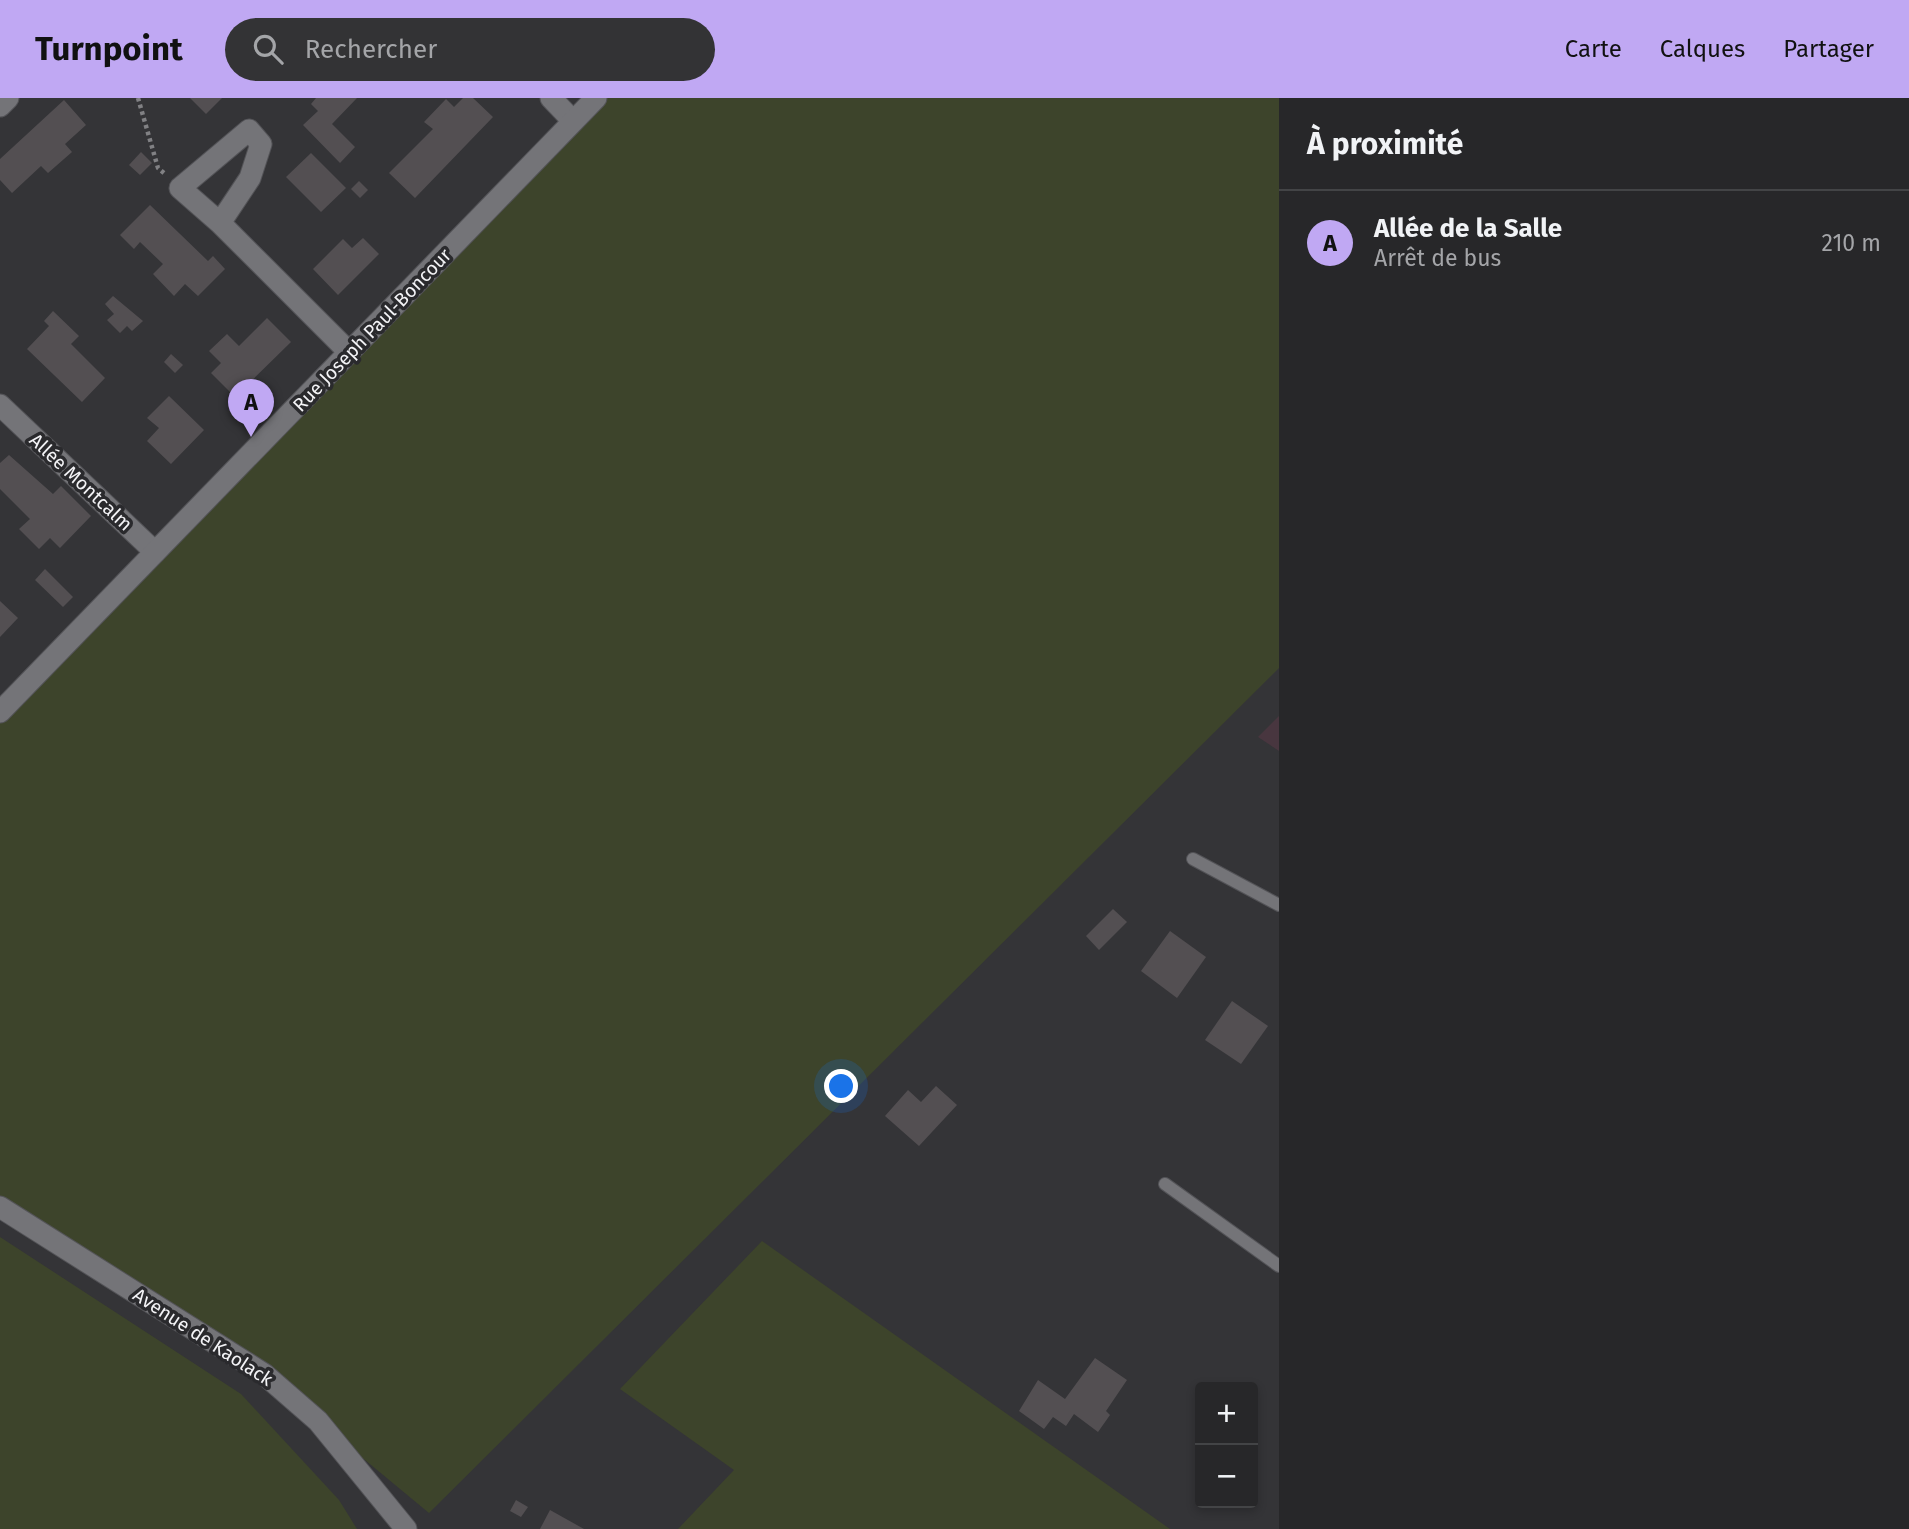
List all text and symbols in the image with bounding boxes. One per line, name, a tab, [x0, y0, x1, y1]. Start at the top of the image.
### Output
search box	[225, 18, 715, 81]
text: Turnpoint	[35, 29, 183, 69]
icon: search	[249, 30, 287, 68]
text: Rechercher	[305, 34, 437, 65]
text: Carte	[1565, 35, 1622, 63]
text: Calques	[1660, 35, 1745, 63]
text: Partager	[1783, 35, 1874, 63]
text: À proximité	[1307, 126, 1463, 162]
text: Allée de la Salle	[1374, 213, 1562, 244]
text: A	[1323, 229, 1337, 257]
text: 210 m	[1822, 229, 1881, 257]
street label: Rue Joseph Paul-Boncour	[288, 243, 456, 416]
text: Arrêt de bus	[1374, 244, 1501, 272]
pin: A	[228, 379, 274, 437]
street label: Allée Montcalm	[25, 429, 137, 535]
your location	[824, 1069, 858, 1103]
street label: Avenue de Kaolack	[129, 1283, 277, 1391]
map controls	[1195, 1382, 1258, 1508]
button: +	[1195, 1382, 1258, 1445]
button: −	[1195, 1445, 1258, 1508]

